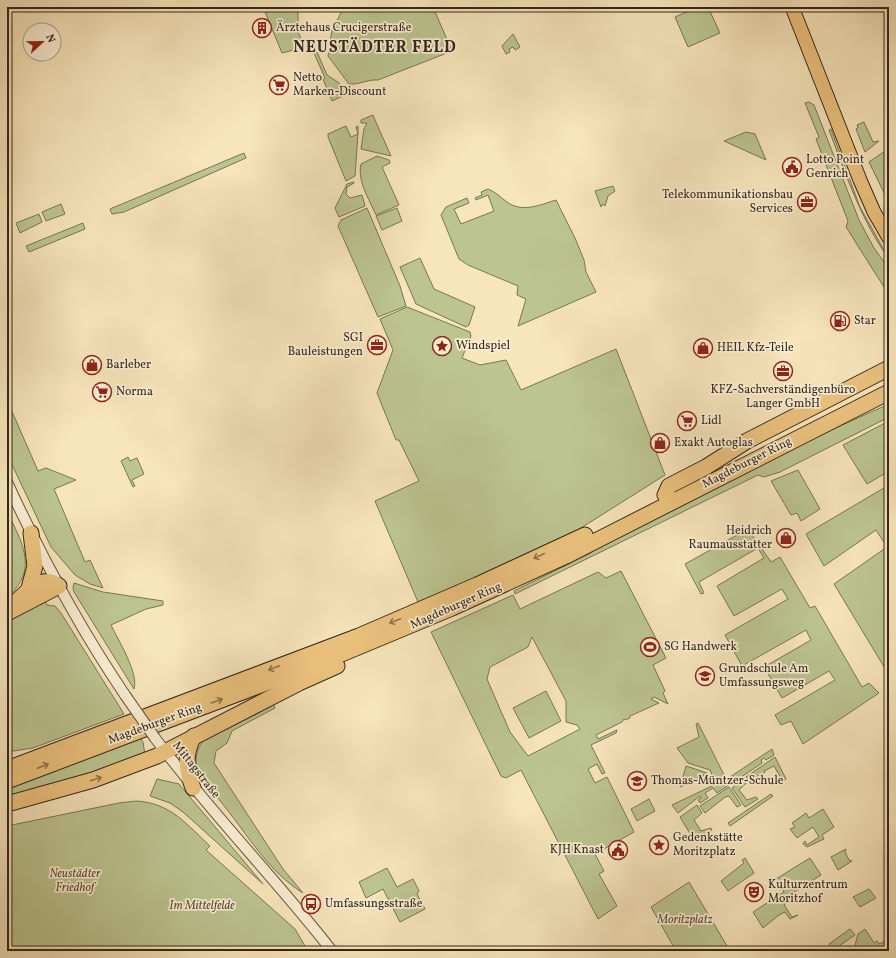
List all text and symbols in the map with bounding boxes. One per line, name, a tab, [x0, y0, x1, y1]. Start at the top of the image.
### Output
building icon: Ärztehaus Crucigerstraße	[251, 17, 273, 39]
place label: Ärztehaus Crucigerstraße	[276, 19, 412, 36]
north arrow	[22, 22, 62, 62]
text: N	[41, 32, 58, 45]
district label: NEUSTÄDTER FELD	[293, 37, 457, 59]
place label: Netto Marken-Discount	[293, 70, 386, 100]
supermarket icon: Netto Marken-Discount	[268, 74, 290, 96]
place label: Lotto Point Genrich	[806, 152, 864, 182]
public building icon: Lotto Point Genrich	[781, 156, 803, 178]
place label: Telekommunikationsbau Services	[662, 187, 793, 217]
office icon: Telekommunikationsbau Services	[796, 191, 818, 213]
fuel station icon: Star	[829, 310, 851, 332]
place label: Star	[854, 313, 876, 329]
place label: SGI Bauleistungen	[288, 330, 363, 360]
office icon: SGI Bauleistungen	[366, 334, 388, 356]
place icon: Windspiel	[431, 335, 453, 357]
shop icon: HEIL Kfz-Teile	[692, 337, 714, 359]
place label: Windspiel	[456, 338, 511, 354]
place label: HEIL Kfz-Teile	[717, 340, 794, 356]
shop icon: Barleber	[81, 354, 103, 376]
place label: Barleber	[106, 357, 151, 373]
office icon: KFZ-Sachverständigenbüro Langer GmbH	[772, 360, 794, 382]
supermarket icon: Norma	[91, 381, 113, 403]
place label: KFZ-Sachverständigenbüro Langer GmbH	[711, 382, 855, 412]
place label: Norma	[116, 384, 153, 400]
supermarket icon: Lidl	[676, 410, 698, 432]
place label: Lidl	[701, 413, 722, 429]
shop icon: Exakt Autoglas	[649, 432, 671, 454]
street label: Magdeburger Ring	[699, 434, 795, 492]
place label: Exakt Autoglas	[674, 435, 753, 451]
place label: Heidrich Raumausstatter	[689, 523, 772, 553]
shop icon: Heidrich Raumausstatter	[775, 527, 797, 549]
one-way arrow	[534, 553, 546, 560]
street label: Magdeburger Ring	[408, 579, 504, 633]
one-way arrow	[390, 618, 402, 625]
sports icon: SG Handwerk	[639, 636, 661, 658]
place label: SG Handwerk	[664, 639, 738, 655]
place label: Grundschule Am Umfassungsweg	[719, 661, 809, 691]
one-way arrow	[269, 665, 281, 673]
school or university icon: Grundschule Am Umfassungsweg	[694, 665, 716, 687]
one-way arrow	[211, 697, 224, 704]
street label: Magdeburger Ring	[106, 700, 204, 748]
street label: Mittagstraße	[169, 738, 224, 802]
one-way arrow	[37, 762, 49, 770]
school or university icon: Thomas-Müntzer-Schule	[626, 770, 648, 792]
place label: Thomas-Müntzer-Schule	[651, 773, 784, 789]
one-way arrow	[89, 775, 102, 782]
place label: Gedenkstätte Moritzplatz	[673, 830, 743, 860]
place icon: Gedenkstätte Moritzplatz	[648, 834, 670, 856]
public building icon: KJH Knast	[607, 839, 629, 861]
place label: KJH Knast	[550, 842, 604, 858]
park label: Neustädter Friedhof	[50, 866, 101, 896]
place label: Kulturzentrum Moritzhof	[768, 877, 848, 907]
theatre icon: Kulturzentrum Moritzhof	[743, 881, 765, 903]
bus stop icon: Umfassungsstraße	[300, 893, 322, 915]
place label: Umfassungsstraße	[325, 896, 423, 912]
park label: Im Mittelfelde	[169, 898, 235, 914]
park label: Moritzplatz	[657, 912, 713, 928]

